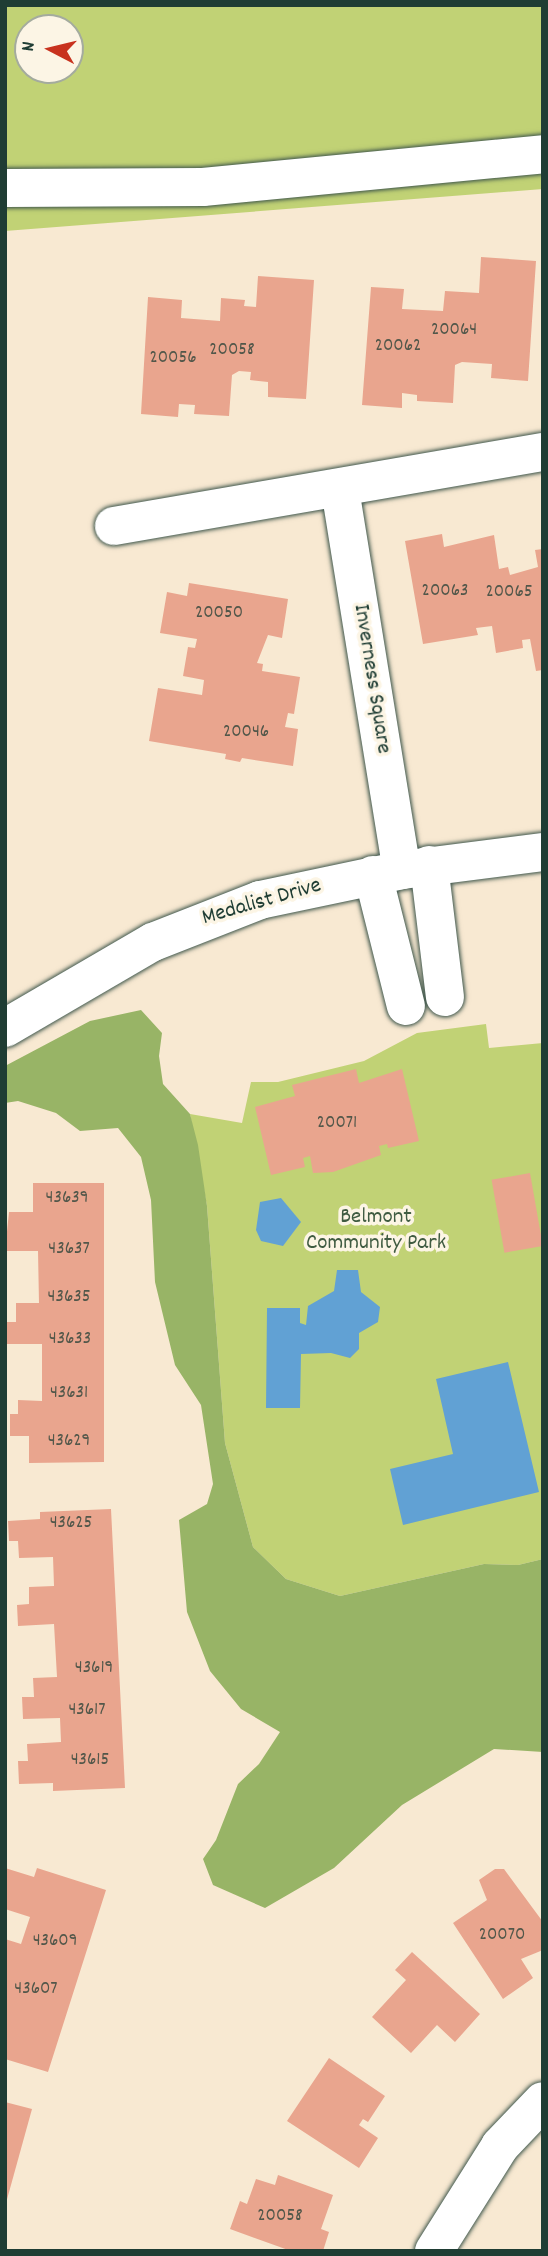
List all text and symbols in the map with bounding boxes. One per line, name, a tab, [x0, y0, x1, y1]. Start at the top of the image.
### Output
north arrow	[14, 14, 84, 84]
text: N	[16, 40, 44, 53]
house number: 20064	[431, 320, 477, 342]
house number: 20062	[375, 336, 421, 358]
house number: 20058	[209, 340, 255, 362]
house number: 20056	[149, 348, 197, 370]
house number: 20063	[422, 581, 468, 603]
house number: 20065	[485, 582, 533, 604]
street label: Inverness Square	[346, 602, 396, 756]
house number: 20050	[195, 603, 243, 625]
house number: 20046	[223, 722, 269, 744]
street label: Medalist Drive	[199, 873, 325, 933]
house number: 20071	[317, 1113, 357, 1135]
house number: 43639	[46, 1188, 88, 1210]
park label: Belmont Community Park	[306, 1204, 446, 1258]
house number: 43637	[48, 1239, 90, 1261]
house number: 43635	[48, 1287, 90, 1309]
house number: 43633	[49, 1329, 91, 1351]
house number: 43631	[50, 1383, 88, 1405]
house number: 43629	[48, 1431, 90, 1453]
house number: 43625	[50, 1513, 92, 1535]
house number: 43619	[75, 1658, 113, 1680]
house number: 43617	[68, 1700, 106, 1722]
house number: 43615	[71, 1750, 109, 1772]
house number: 20070	[479, 1925, 525, 1947]
house number: 43609	[33, 1931, 77, 1953]
house number: 43607	[14, 1979, 58, 2001]
house number: 20058	[257, 2206, 303, 2228]

